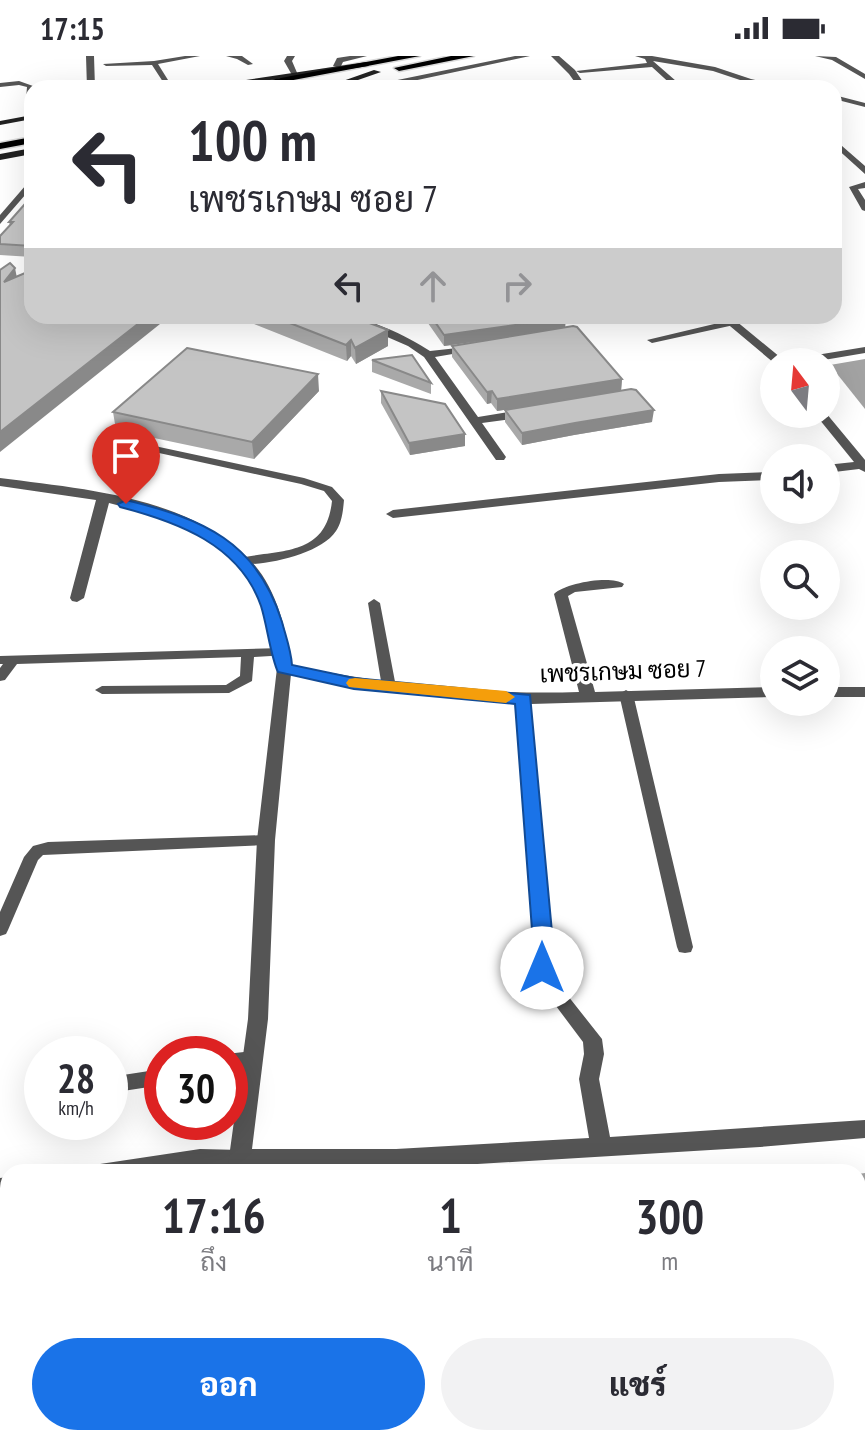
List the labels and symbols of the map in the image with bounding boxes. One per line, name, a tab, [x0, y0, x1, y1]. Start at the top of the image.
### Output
north arrow	[760, 348, 840, 428]
pin	[92, 422, 160, 504]
street label: เพชรเกษม ซอย 7	[539, 653, 707, 689]
position arrow	[500, 926, 584, 1010]
speed limit sign: 30	[144, 1036, 248, 1140]

